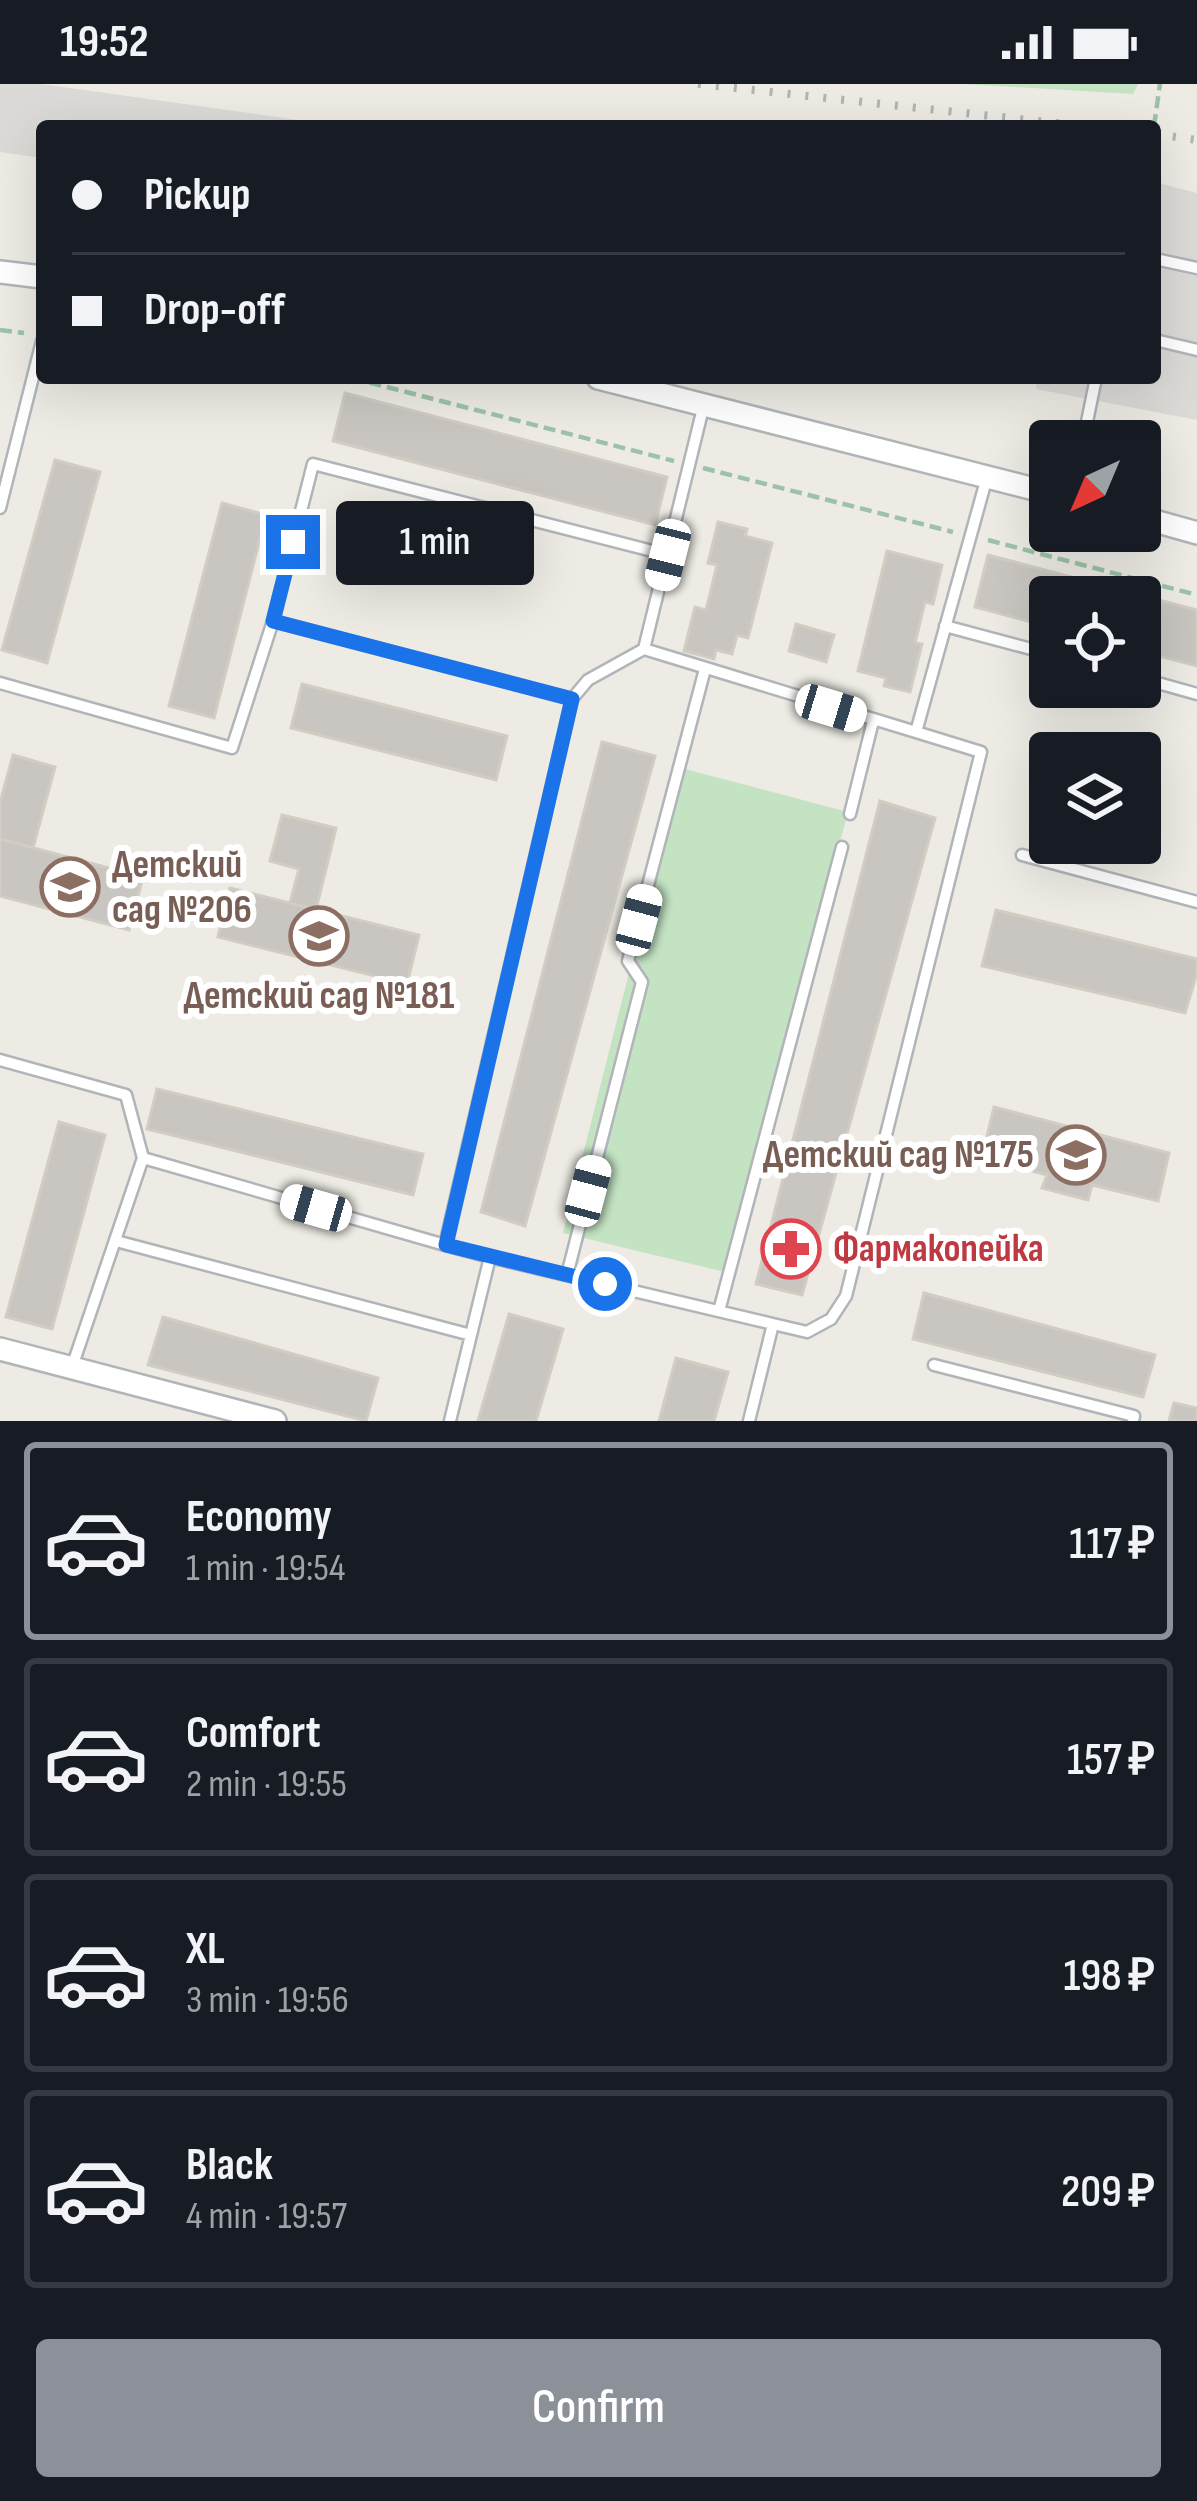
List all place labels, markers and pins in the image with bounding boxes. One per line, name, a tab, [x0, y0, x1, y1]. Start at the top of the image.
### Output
place label: Детский сад №206	[112, 842, 252, 934]
school or university icon: Детский сад №206	[39, 856, 101, 918]
school or university icon: Детский сад №181	[288, 905, 350, 967]
place label: Детский сад №181	[183, 973, 455, 1020]
school or university icon: Детский сад №175	[1045, 1124, 1107, 1186]
place label: Детский сад №175	[763, 1132, 1034, 1179]
pharmacy icon: Фармакопейка	[760, 1218, 822, 1280]
place label: Фармакопейка	[833, 1226, 1044, 1273]

